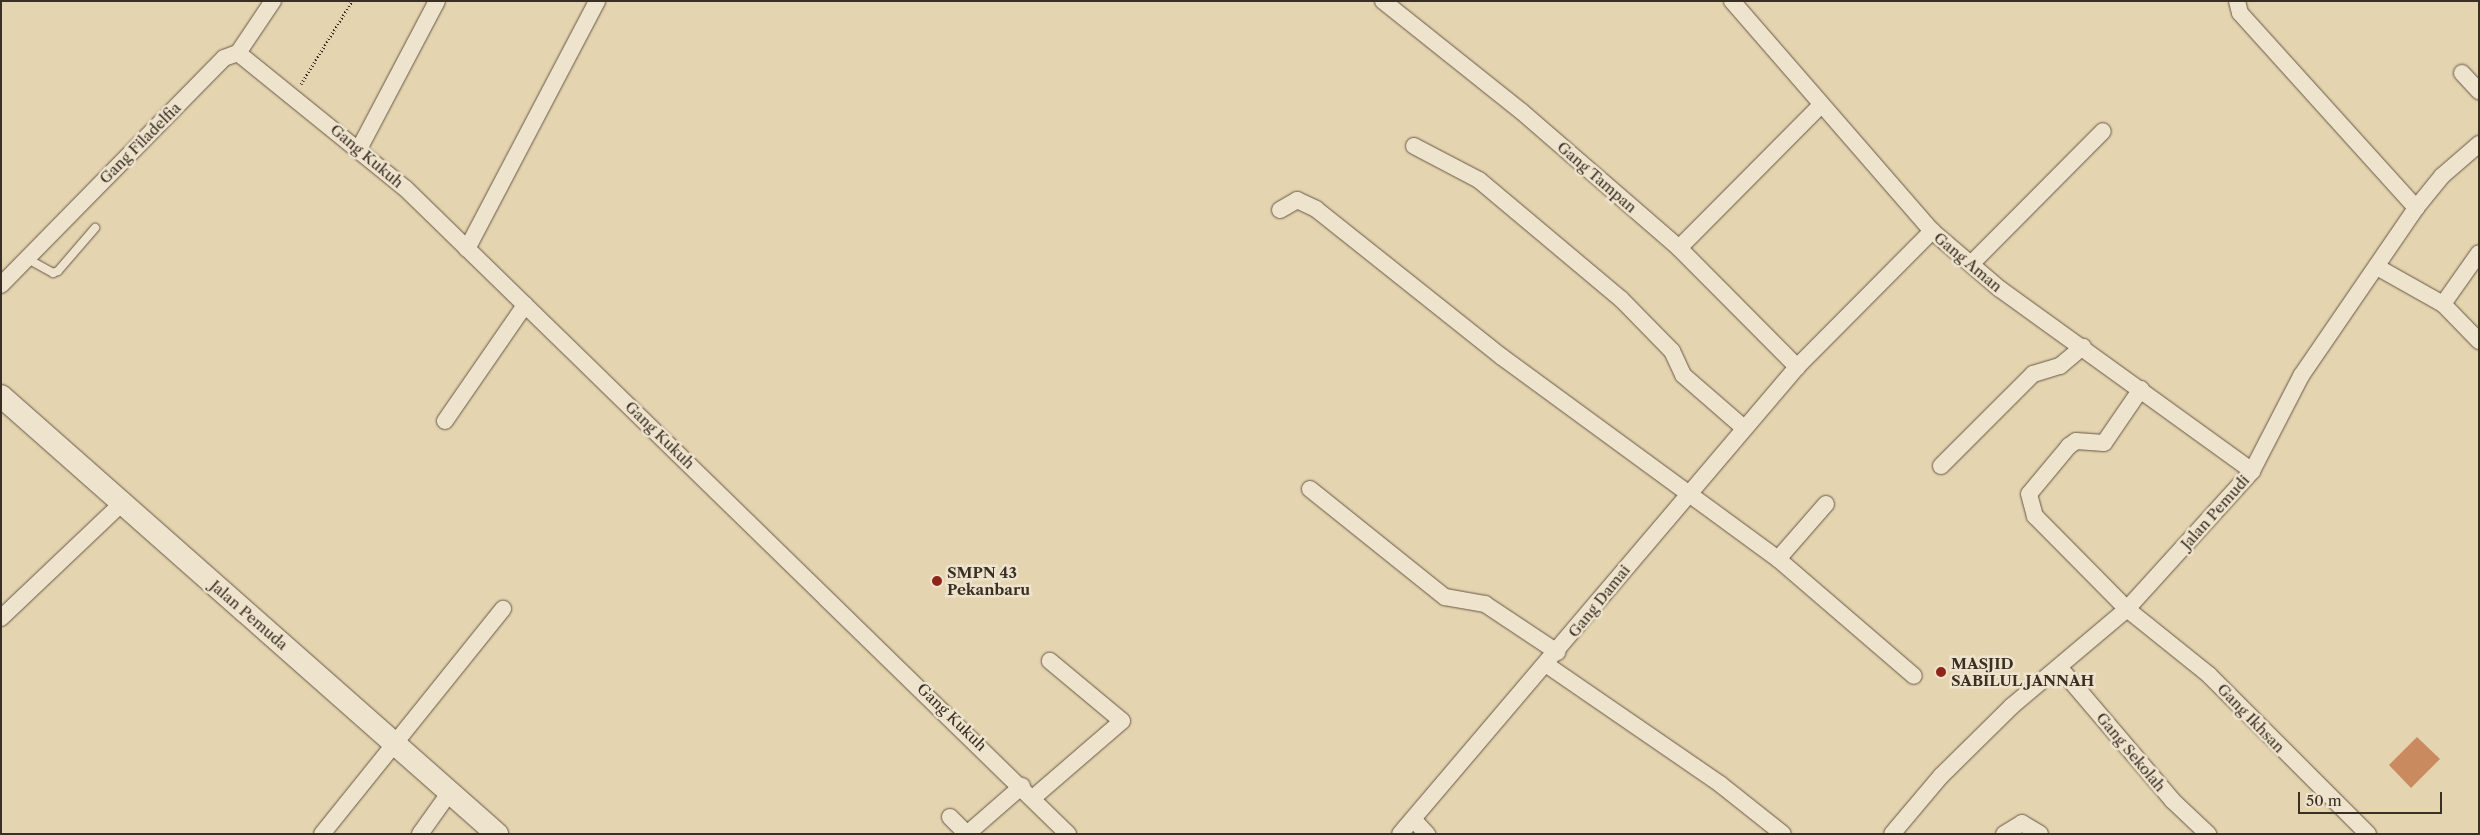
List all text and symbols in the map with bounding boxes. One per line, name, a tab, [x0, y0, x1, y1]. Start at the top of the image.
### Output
street label: Gang Filadelfia	[96, 99, 184, 187]
street label: Gang Kukuh	[327, 120, 407, 192]
street label: Gang Tampan	[1554, 138, 1640, 216]
street label: Gang Aman	[1930, 228, 2006, 296]
street label: Gang Kukuh	[622, 397, 698, 473]
street label: Jalan Pemudi	[2177, 471, 2253, 553]
street label: Gang Damai	[1564, 561, 1634, 641]
place label: SMPN 43 Pekanbaru	[947, 563, 1030, 598]
marker: SMPN 43 Pekanbaru	[931, 575, 943, 587]
street label: Jalan Pemuda	[207, 576, 291, 654]
place label: MASJID SABILUL JANNAH	[1951, 654, 2095, 689]
marker: MASJID SABILUL JANNAH	[1935, 666, 1947, 678]
street label: Gang Kukuh	[914, 679, 990, 755]
street label: Gang Ikhsan	[2214, 680, 2288, 756]
street label: Gang Sekolah	[2093, 709, 2169, 795]
scale bar	[2300, 782, 2444, 814]
text: 50 m	[2306, 791, 2342, 810]

